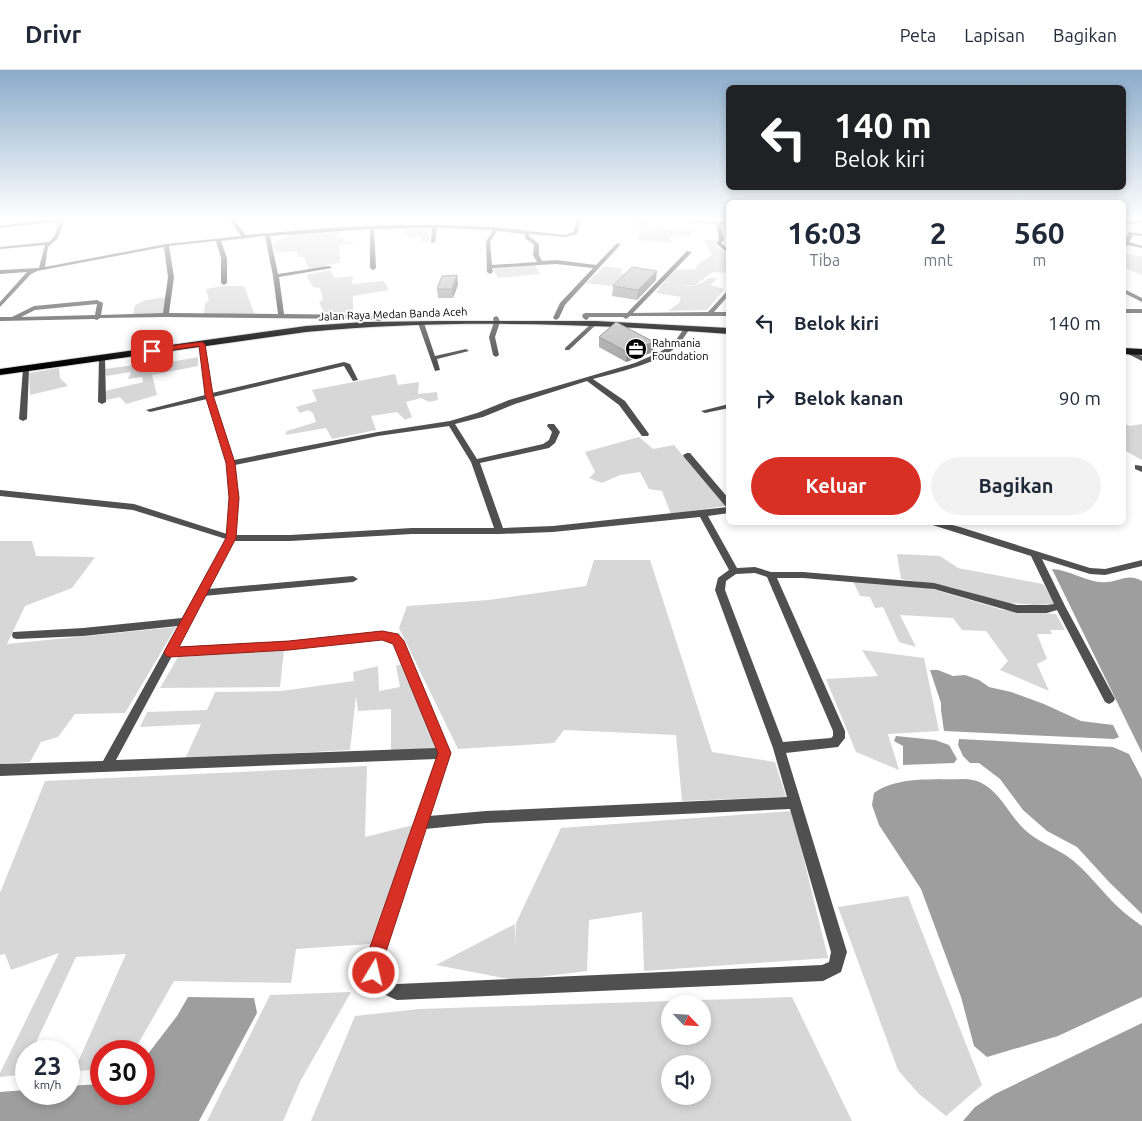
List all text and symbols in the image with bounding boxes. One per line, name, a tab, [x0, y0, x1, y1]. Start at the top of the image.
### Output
text: Drivr	[25, 21, 81, 48]
text: Peta	[900, 25, 936, 45]
text: Lapisan	[964, 25, 1025, 45]
text: Bagikan	[1053, 25, 1117, 45]
icon: left	[751, 105, 816, 170]
text: 140 m	[834, 105, 932, 145]
text: Belok kiri	[834, 146, 925, 171]
text: 16:03	[787, 216, 862, 250]
text: 2	[930, 216, 947, 250]
text: 560	[1014, 216, 1065, 250]
text: Tiba	[809, 251, 840, 269]
text: mnt	[924, 251, 953, 269]
text: m	[1032, 251, 1046, 269]
street label: Jalan Raya Medan Banda Aceh	[318, 305, 468, 323]
icon: left	[751, 309, 779, 337]
text: Belok kiri	[794, 312, 879, 334]
text: 140 m	[1048, 312, 1101, 334]
pin	[131, 330, 173, 372]
icon: arrive	[138, 337, 166, 365]
office icon: Rahmania Foundation	[624, 337, 648, 361]
place label: Rahmania Foundation	[652, 337, 709, 362]
icon: right	[751, 384, 779, 412]
text: Belok kanan	[794, 387, 903, 409]
text: 90 m	[1059, 387, 1101, 409]
button: Keluar	[751, 457, 921, 515]
button: Bagikan	[931, 457, 1101, 515]
position arrow	[347, 946, 399, 998]
north arrow	[661, 995, 711, 1045]
map controls	[661, 995, 711, 1105]
speed limit sign: 30	[90, 1040, 155, 1105]
text: 23	[33, 1052, 62, 1080]
button: sound	[661, 1055, 711, 1105]
text: km/h	[34, 1078, 61, 1091]

